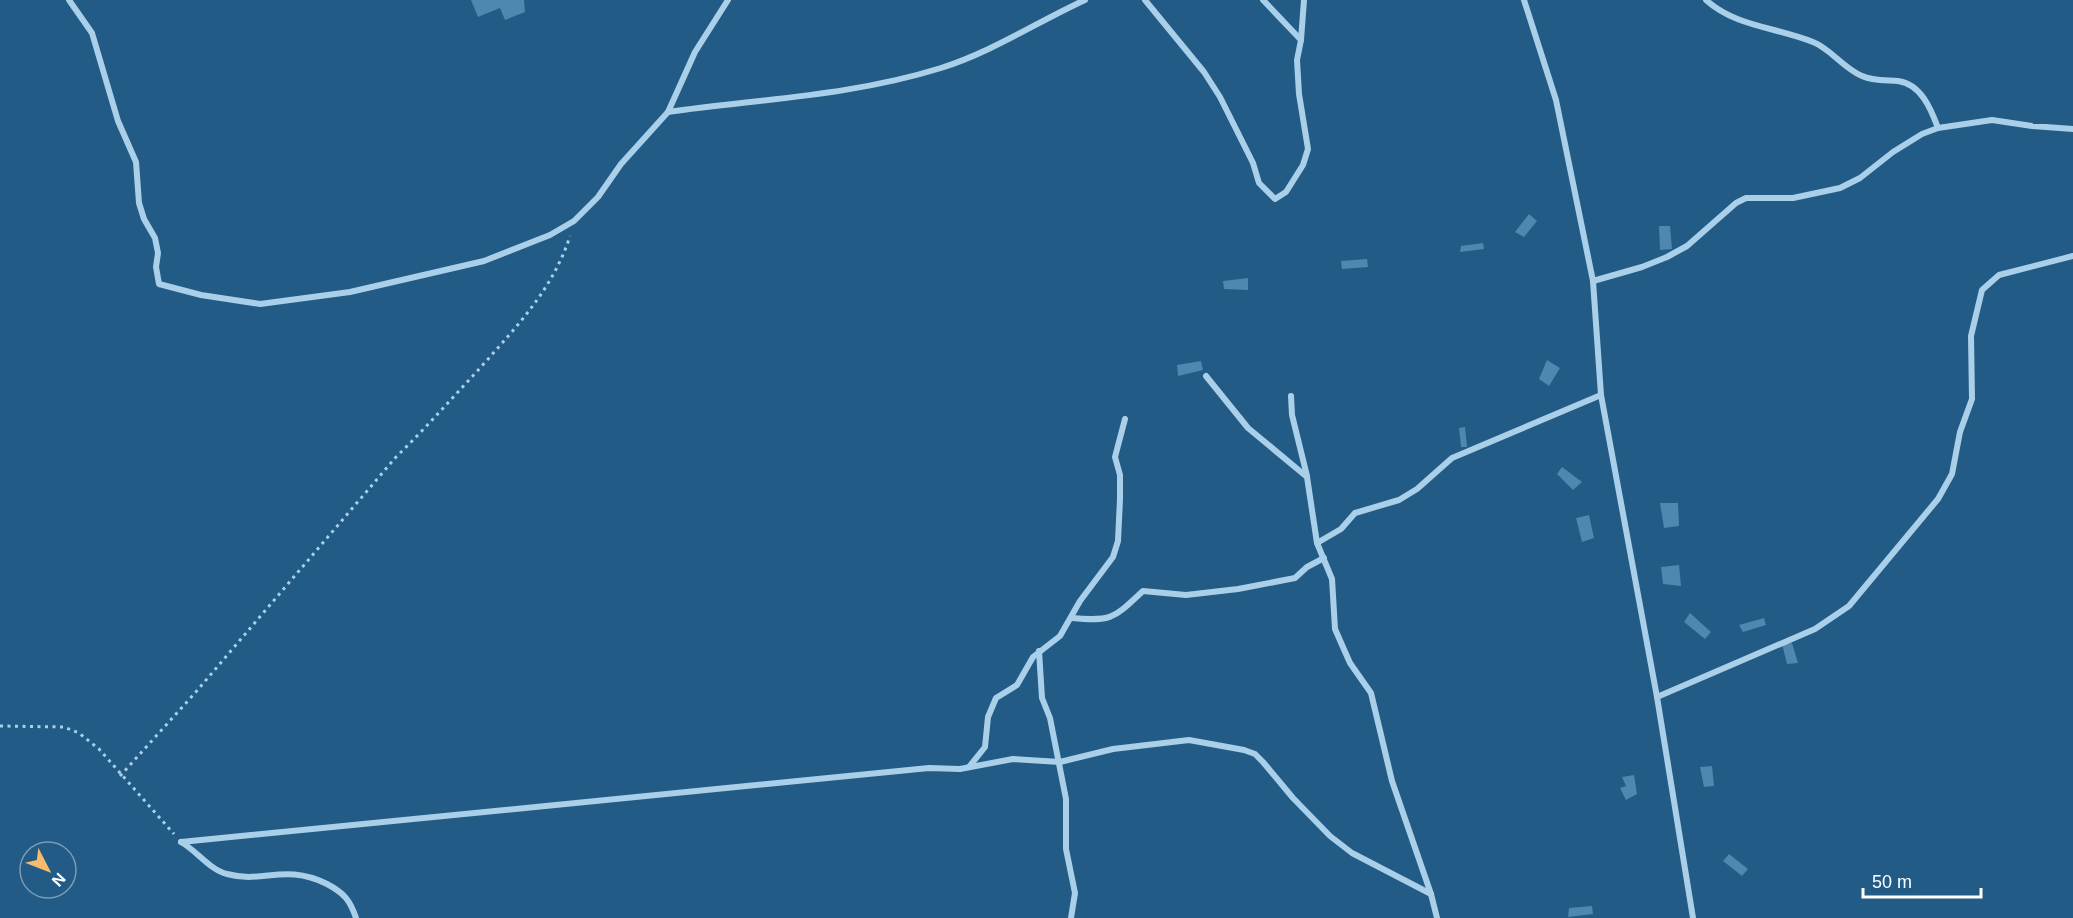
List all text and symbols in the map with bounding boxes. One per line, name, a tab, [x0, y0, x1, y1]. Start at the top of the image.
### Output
north arrow	[18, 840, 78, 900]
scale bar	[1863, 861, 1982, 899]
text: N	[49, 870, 69, 890]
text: 50 m	[1872, 872, 1912, 892]

